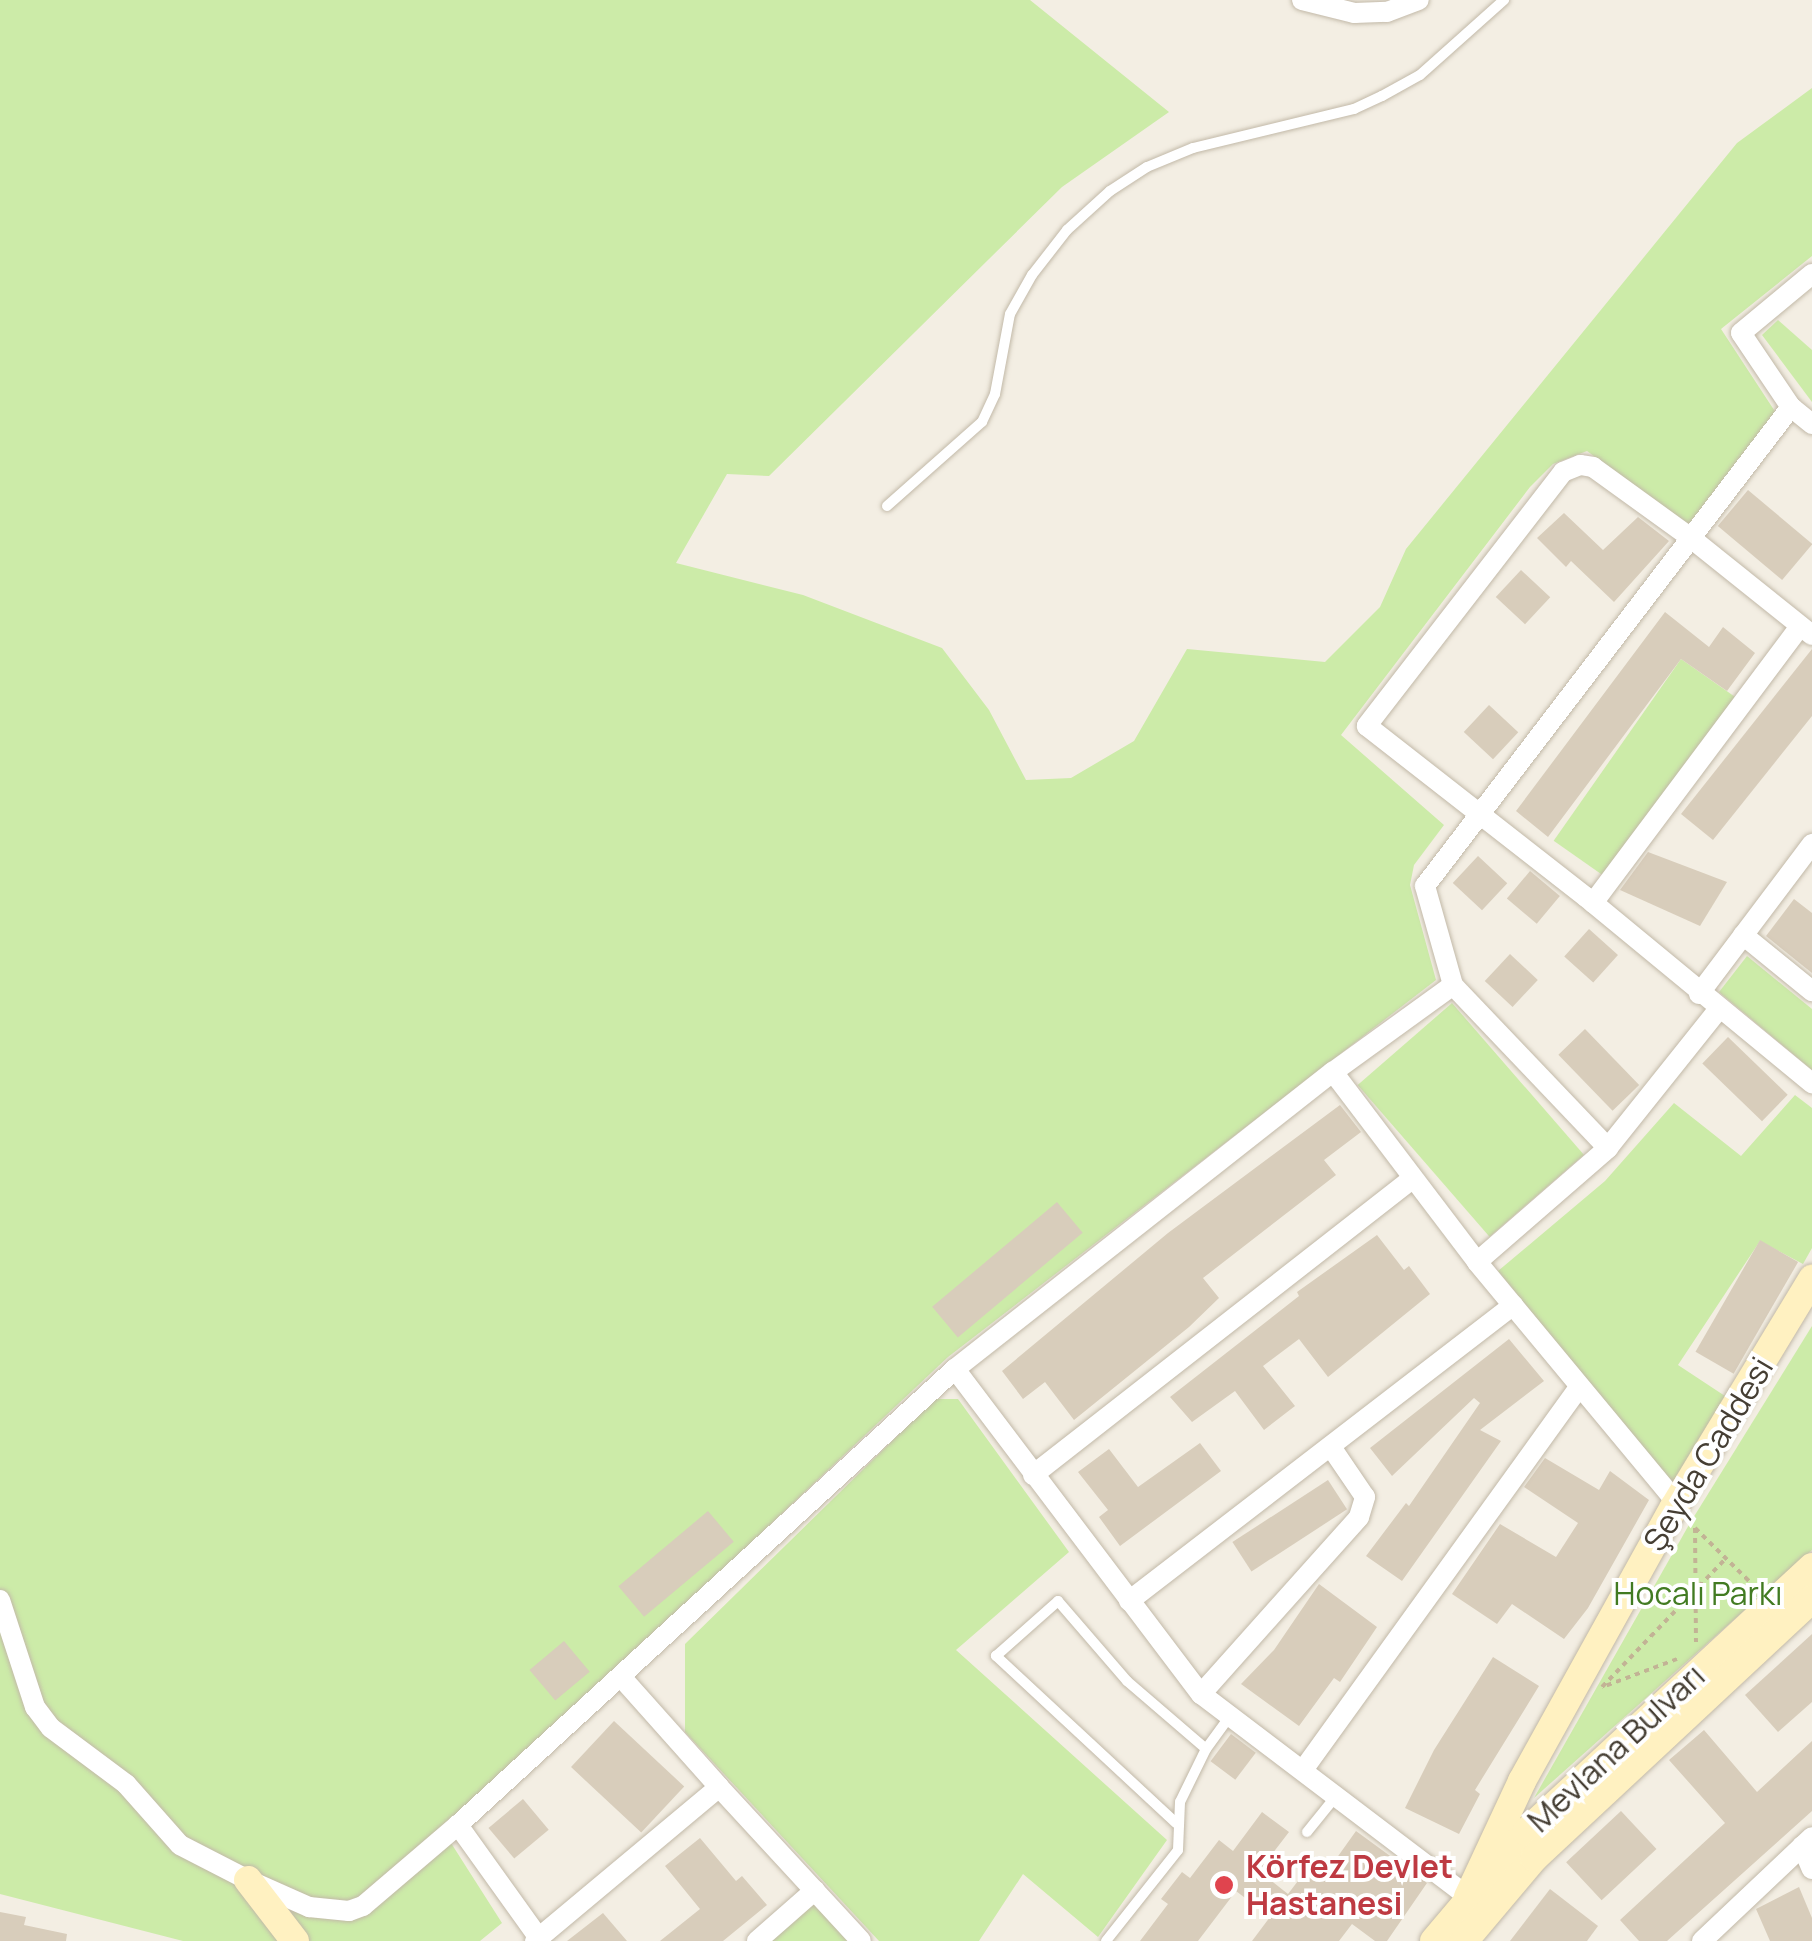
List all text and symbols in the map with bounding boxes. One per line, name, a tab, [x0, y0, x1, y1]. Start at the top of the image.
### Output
street label: Şeyda Caddesi	[1635, 1350, 1781, 1558]
park label: Hocalı Parkı	[1614, 1574, 1782, 1612]
street label: Mevlana Bulvarı	[1520, 1656, 1712, 1840]
place label: Körfez Devlet Hastanesi	[1246, 1848, 1453, 1923]
marker: Körfez Devlet Hastanesi	[1211, 1872, 1237, 1898]

